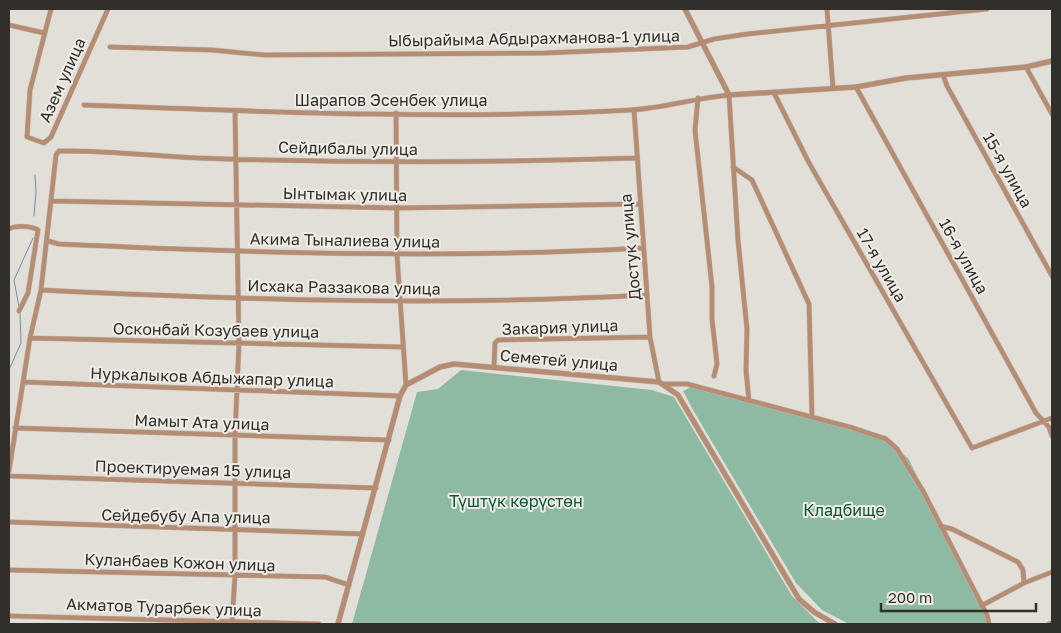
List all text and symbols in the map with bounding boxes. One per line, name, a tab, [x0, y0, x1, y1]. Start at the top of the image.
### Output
street label: Ыбырайыма Абдырахманова-1 улица	[388, 25, 680, 51]
street label: Азем улица	[34, 35, 90, 125]
street label: Шарапов Эсенбек улица	[294, 90, 488, 110]
street label: 15-я улица	[979, 129, 1037, 211]
street label: Сейдибалы улица	[278, 137, 418, 159]
street label: Ынтымак улица	[283, 183, 407, 205]
street label: Достук улица	[615, 193, 645, 301]
street label: 16-я улица	[935, 215, 993, 297]
street label: 17-я улица	[853, 224, 911, 306]
street label: Акима Тыналиева улица	[250, 228, 440, 252]
street label: Исхака Раззакова улица	[247, 275, 441, 299]
street label: Закария улица	[501, 315, 619, 339]
street label: Осконбай Козубаев улица	[113, 318, 319, 342]
street label: Семетей улица	[499, 345, 619, 375]
street label: Нуркалыков Абдыжапар улица	[90, 363, 334, 391]
street label: Мамыт Ата улица	[134, 410, 270, 434]
street label: Проектируемая 15 улица	[94, 456, 292, 482]
park label: Түштүк көрүстөн	[449, 491, 583, 511]
park label: Кладбище	[803, 500, 885, 520]
street label: Сейдебубу Апа улица	[101, 505, 271, 527]
street label: Куланбаев Кожон улица	[84, 549, 276, 575]
scale bar	[881, 580, 1036, 612]
text: 200 m	[888, 588, 932, 606]
street label: Акматов Турарбек улица	[66, 594, 262, 620]

